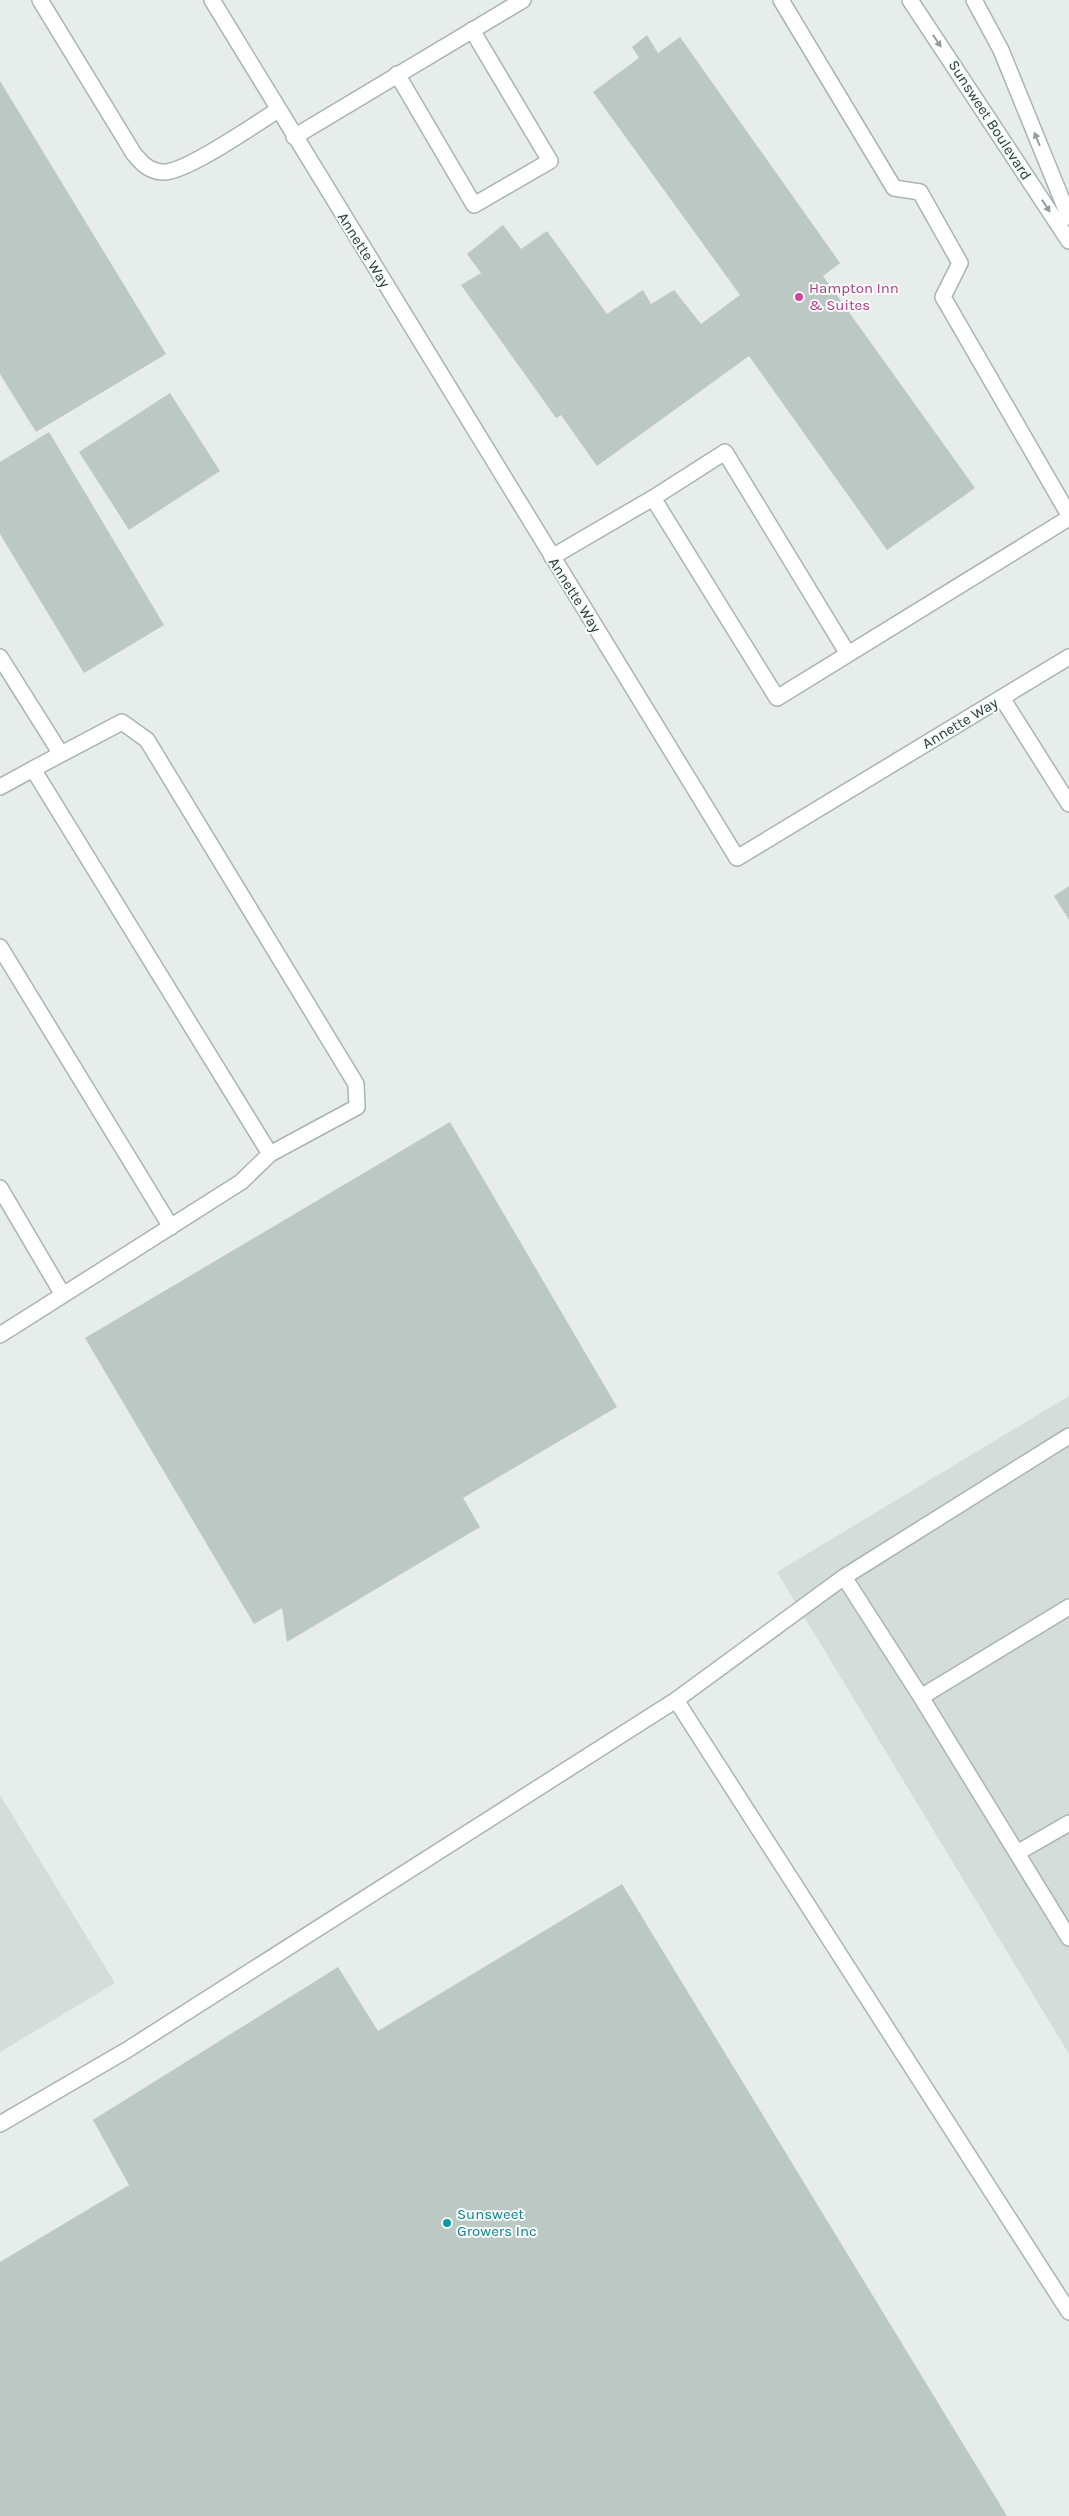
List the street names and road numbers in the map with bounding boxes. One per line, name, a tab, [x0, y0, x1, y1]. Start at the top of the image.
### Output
street label: Sunsweet Boulevard	[945, 57, 1035, 183]
street label: Annette Way	[334, 209, 394, 291]
street label: Annette Way	[545, 554, 605, 636]
street label: Annette Way	[919, 693, 1001, 753]

